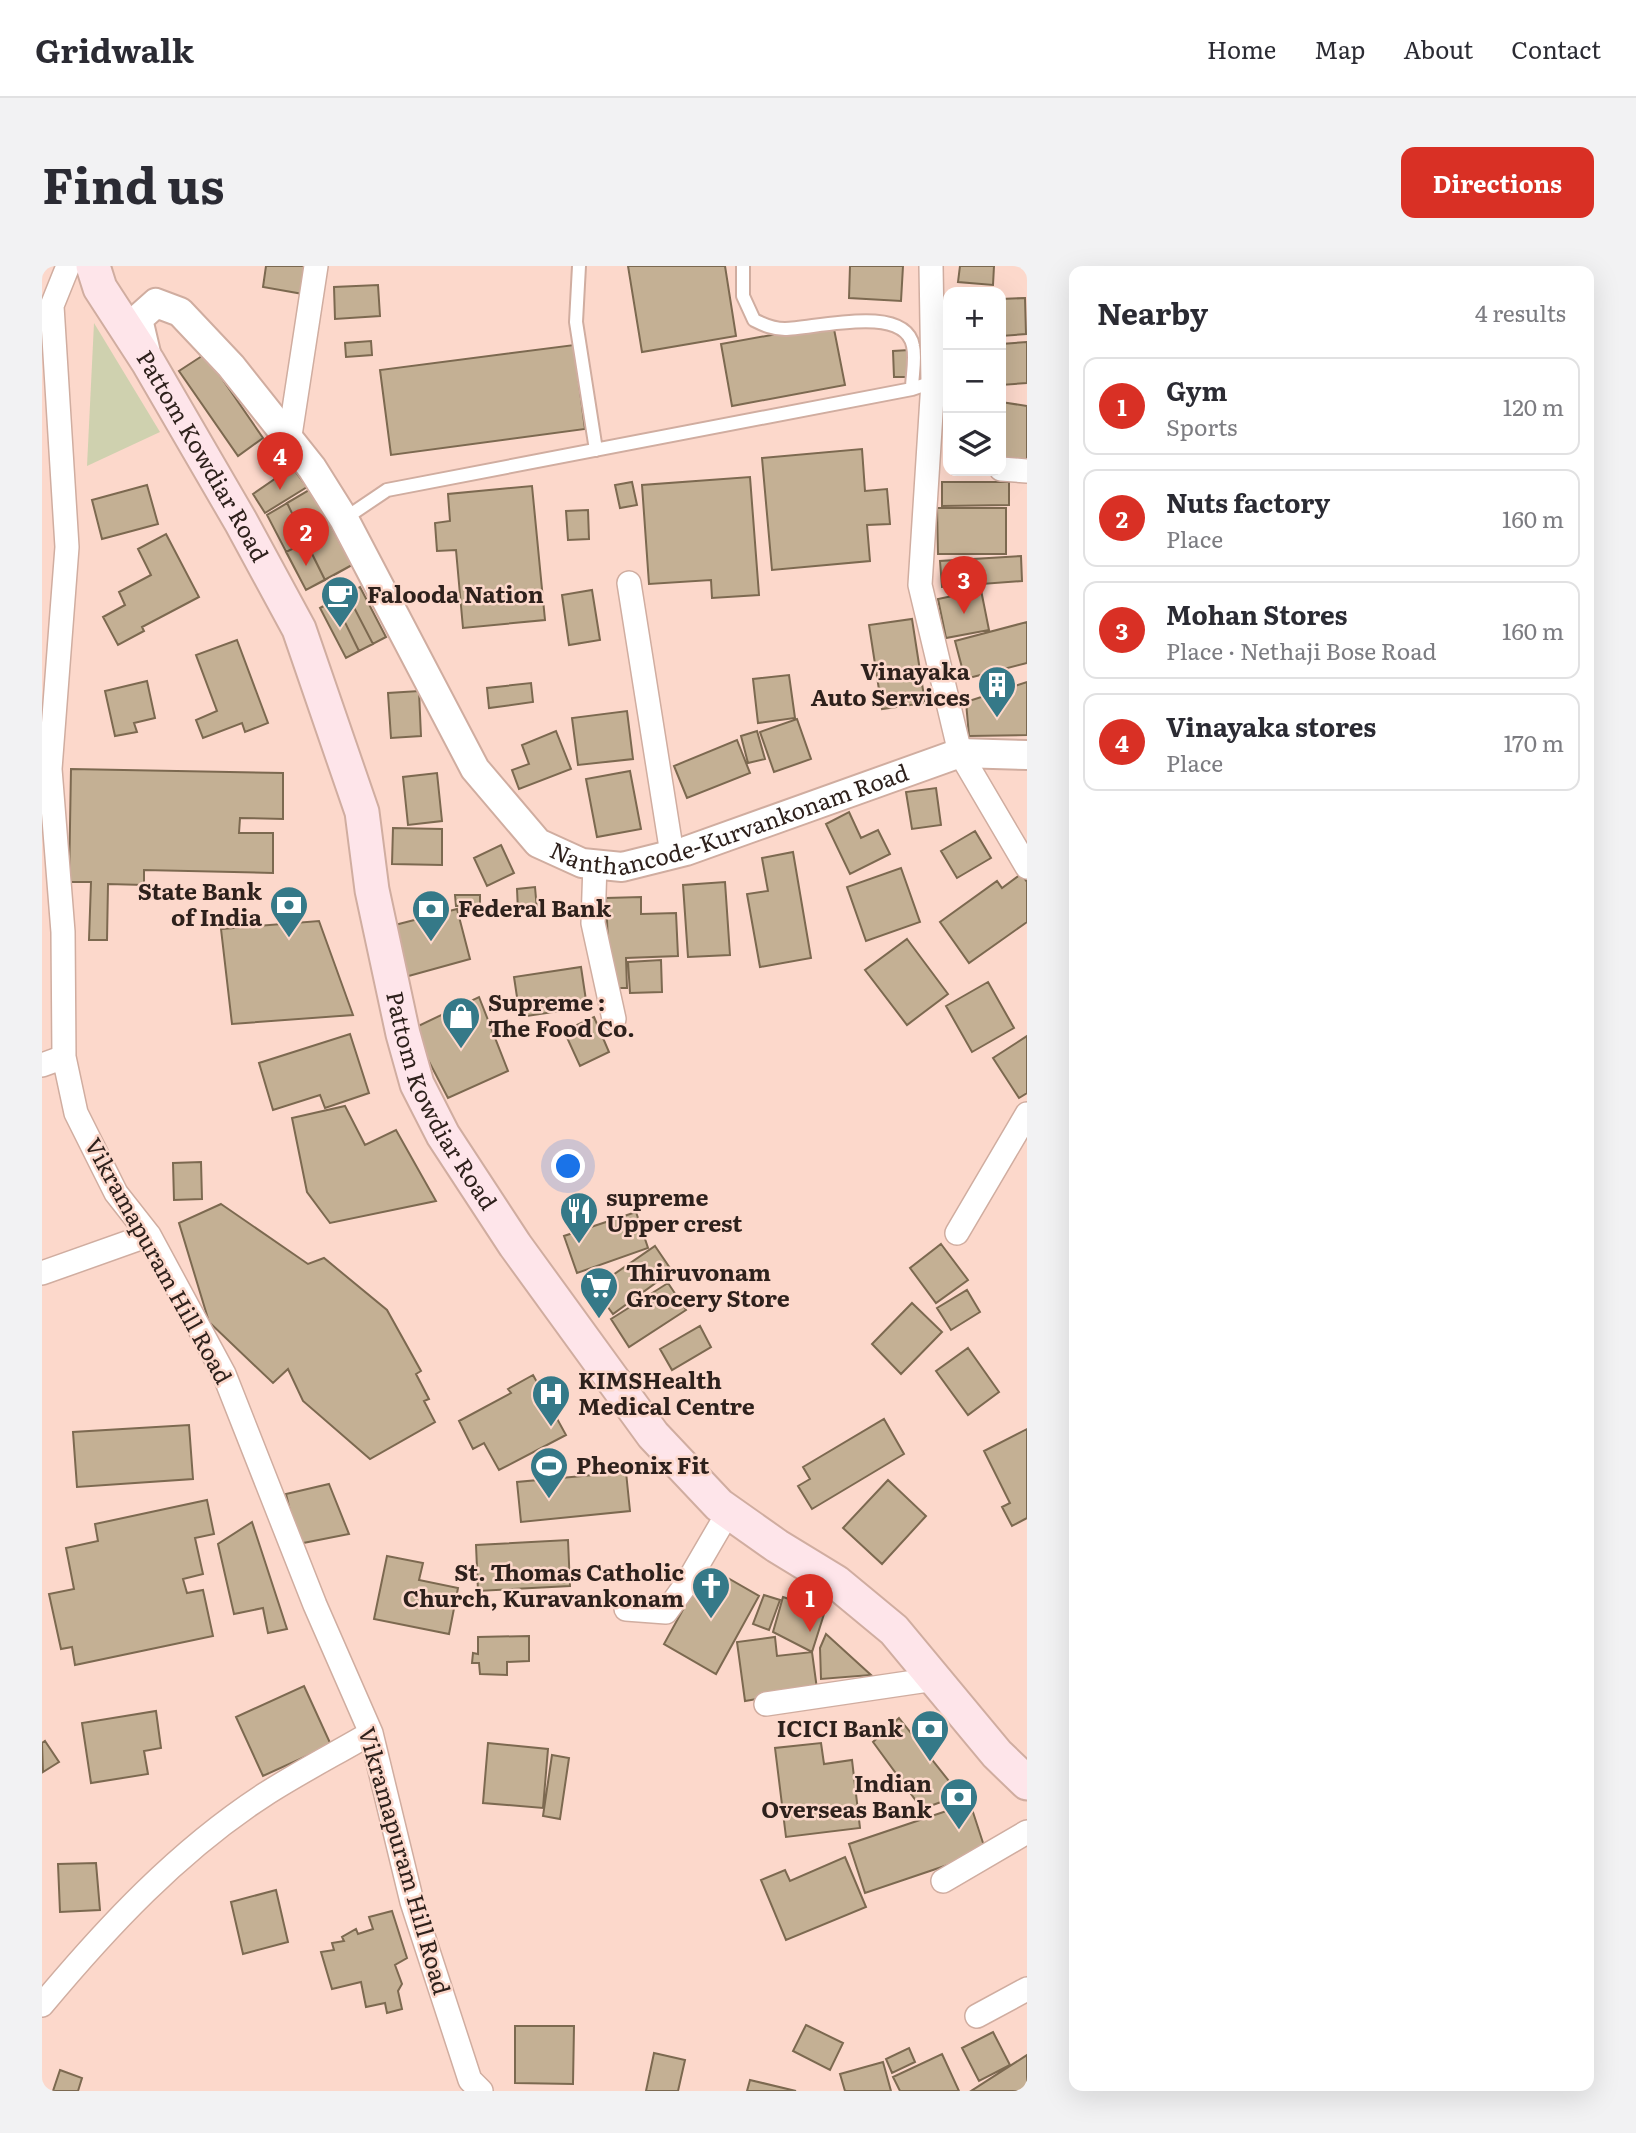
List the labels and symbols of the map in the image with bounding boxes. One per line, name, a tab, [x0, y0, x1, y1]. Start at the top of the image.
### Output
street label: Pattom Kowdiar Road	[130, 343, 278, 567]
pin: 4	[257, 432, 303, 490]
pin: 2	[283, 508, 329, 566]
pin: 3	[941, 556, 987, 614]
cafe icon: Falooda Nation	[319, 574, 361, 629]
place label: Falooda Nation	[367, 576, 544, 610]
place label: Vinayaka Auto Services	[811, 653, 971, 713]
building icon: Vinayaka Auto Services	[976, 664, 1018, 719]
street label: Nanthancode-Kurvankonam Road	[545, 754, 913, 883]
place label: State Bank of India	[138, 873, 263, 933]
bank icon: State Bank of India	[268, 884, 310, 939]
bank icon: Federal Bank	[410, 888, 452, 943]
place label: Federal Bank	[458, 890, 612, 924]
place label: Supreme : The Food Co.	[488, 984, 635, 1044]
street label: Pattom Kowdiar Road	[379, 988, 506, 1216]
shop icon: Supreme : The Food Co.	[440, 995, 482, 1050]
street label: Vikramapuram Hill Road	[78, 1131, 242, 1389]
your location	[551, 1149, 585, 1183]
place label: supreme Upper crest	[606, 1179, 742, 1239]
restaurant icon: supreme Upper crest	[558, 1190, 600, 1245]
place label: Thiruvonam Grocery Store	[626, 1254, 790, 1314]
supermarket icon: Thiruvonam Grocery Store	[578, 1265, 620, 1320]
place label: KIMSHealth Medical Centre	[578, 1362, 755, 1422]
hospital icon: KIMSHealth Medical Centre	[530, 1373, 572, 1428]
sports icon: Pheonix Fit	[528, 1445, 570, 1500]
place label: Pheonix Fit	[576, 1447, 709, 1481]
place label: St. Thomas Catholic Church, Kuravankonam	[403, 1554, 684, 1614]
church icon: St. Thomas Catholic Church, Kuravankonam	[690, 1565, 732, 1620]
pin: 1	[787, 1574, 833, 1632]
bank icon: ICICI Bank	[909, 1708, 951, 1763]
place label: ICICI Bank	[777, 1710, 904, 1744]
street label: Vikramapuram Hill Road	[351, 1723, 460, 1998]
place label: Indian Overseas Bank	[761, 1765, 933, 1825]
bank icon: Indian Overseas Bank	[938, 1776, 980, 1831]

